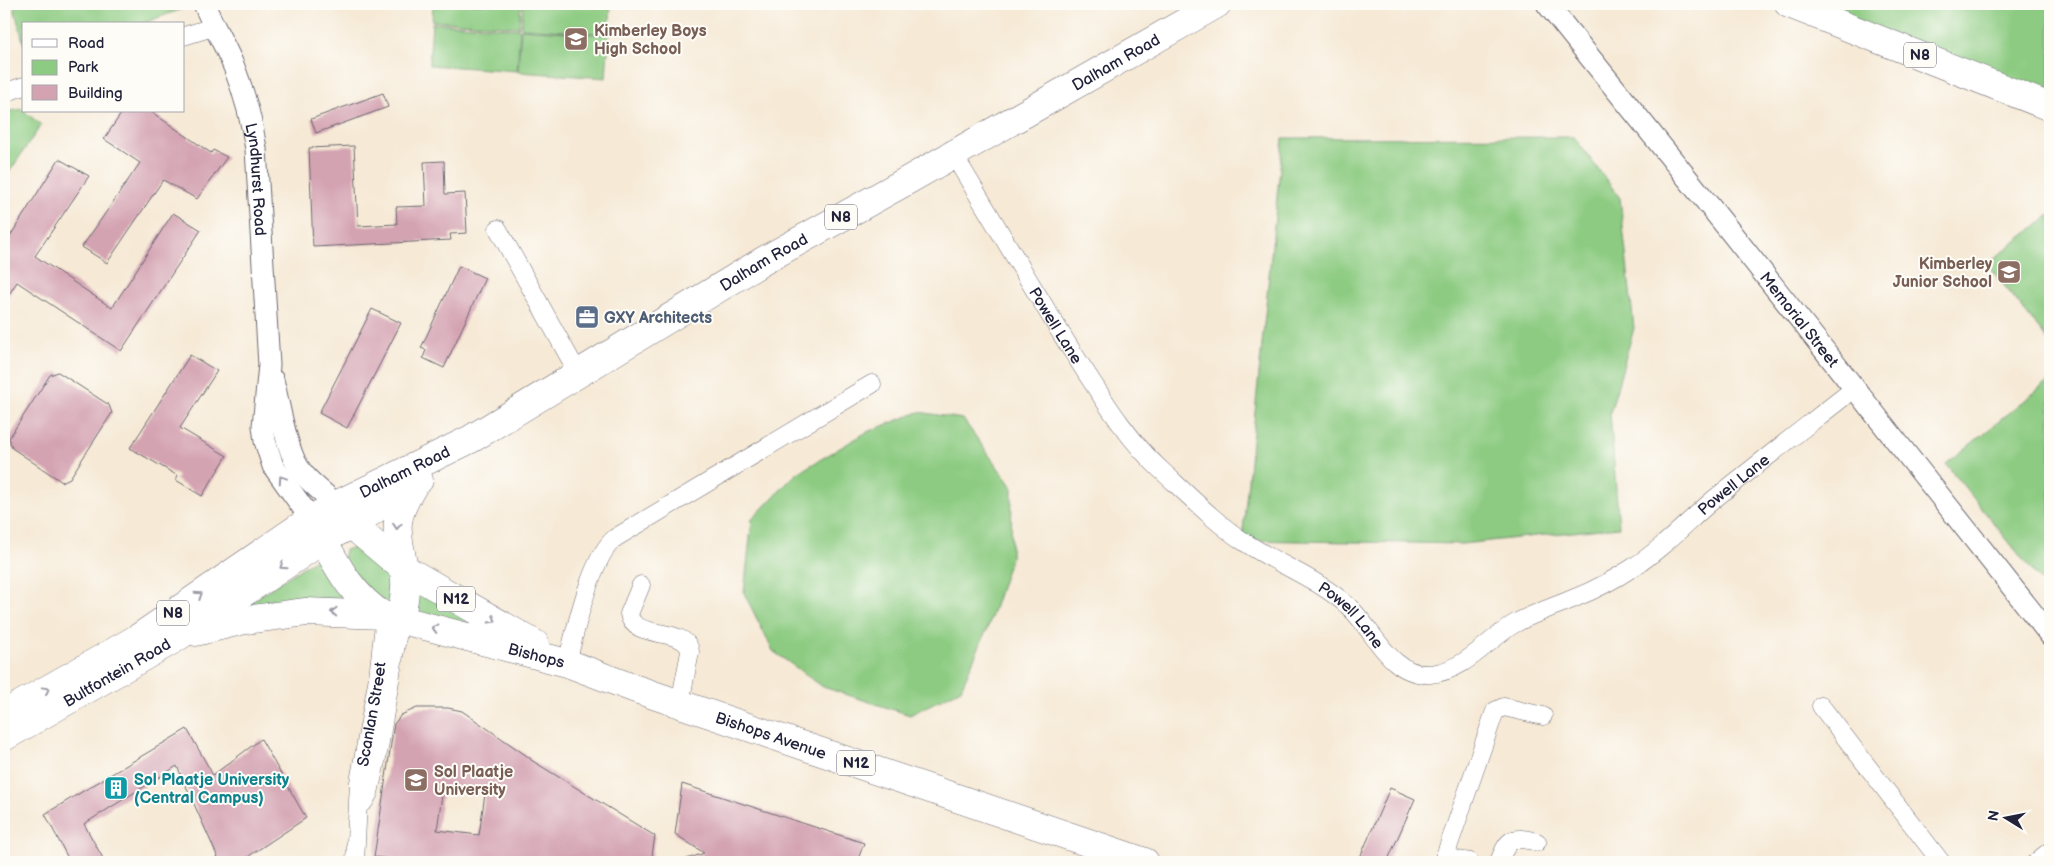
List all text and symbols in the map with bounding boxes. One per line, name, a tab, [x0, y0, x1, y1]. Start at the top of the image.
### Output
legend	[22, 22, 185, 112]
place label: Kimberley Boys High School	[594, 22, 707, 59]
school or university icon: Kimberley Boys High School	[563, 26, 589, 52]
street label: Dalham Road	[1069, 30, 1164, 96]
text: Road	[68, 34, 104, 53]
road number: N8	[1904, 42, 1936, 68]
text: Park	[68, 58, 99, 77]
text: Building	[68, 84, 123, 103]
street label: Lyndhurst Road	[240, 121, 269, 236]
road number: N8	[825, 204, 857, 230]
street label: Dalham Road	[717, 230, 811, 296]
place label: Kimberley Junior School	[1893, 255, 1993, 292]
school or university icon: Kimberley Junior School	[1996, 259, 2022, 285]
street label: Memorial Street	[1755, 269, 1842, 371]
street label: Powell Lane	[1024, 284, 1086, 368]
office icon: GXY Architects	[574, 304, 600, 330]
place label: GXY Architects	[604, 309, 712, 328]
street label: Dalham Road	[357, 443, 454, 503]
street label: Powell Lane	[1695, 450, 1774, 520]
one-way arrow	[279, 475, 288, 485]
one-way arrow	[392, 522, 403, 530]
one-way arrow	[279, 560, 288, 570]
street label: Powell Lane	[1314, 579, 1387, 653]
road number: N12	[437, 586, 475, 612]
one-way arrow	[194, 592, 203, 602]
road number: N8	[157, 600, 189, 626]
one-way arrow	[330, 607, 338, 617]
one-way arrow	[488, 614, 497, 624]
one-way arrow	[430, 623, 439, 634]
street label: Bultfontein Road	[60, 635, 174, 712]
street label: Bishops	[506, 640, 566, 673]
street label: Scanlan Street	[354, 661, 391, 768]
one-way arrow	[41, 686, 50, 696]
street label: Bishops Avenue	[713, 709, 829, 764]
road number: N12	[837, 750, 875, 776]
place label: Sol Plaatje University	[434, 763, 513, 800]
school or university icon: Sol Plaatje University	[403, 767, 429, 793]
place label: Sol Plaatje University (Central Campus)	[134, 771, 290, 808]
building icon: Sol Plaatje University (Central Campus)	[103, 775, 129, 801]
north arrow	[1982, 794, 2032, 844]
text: N	[1984, 809, 2003, 822]

